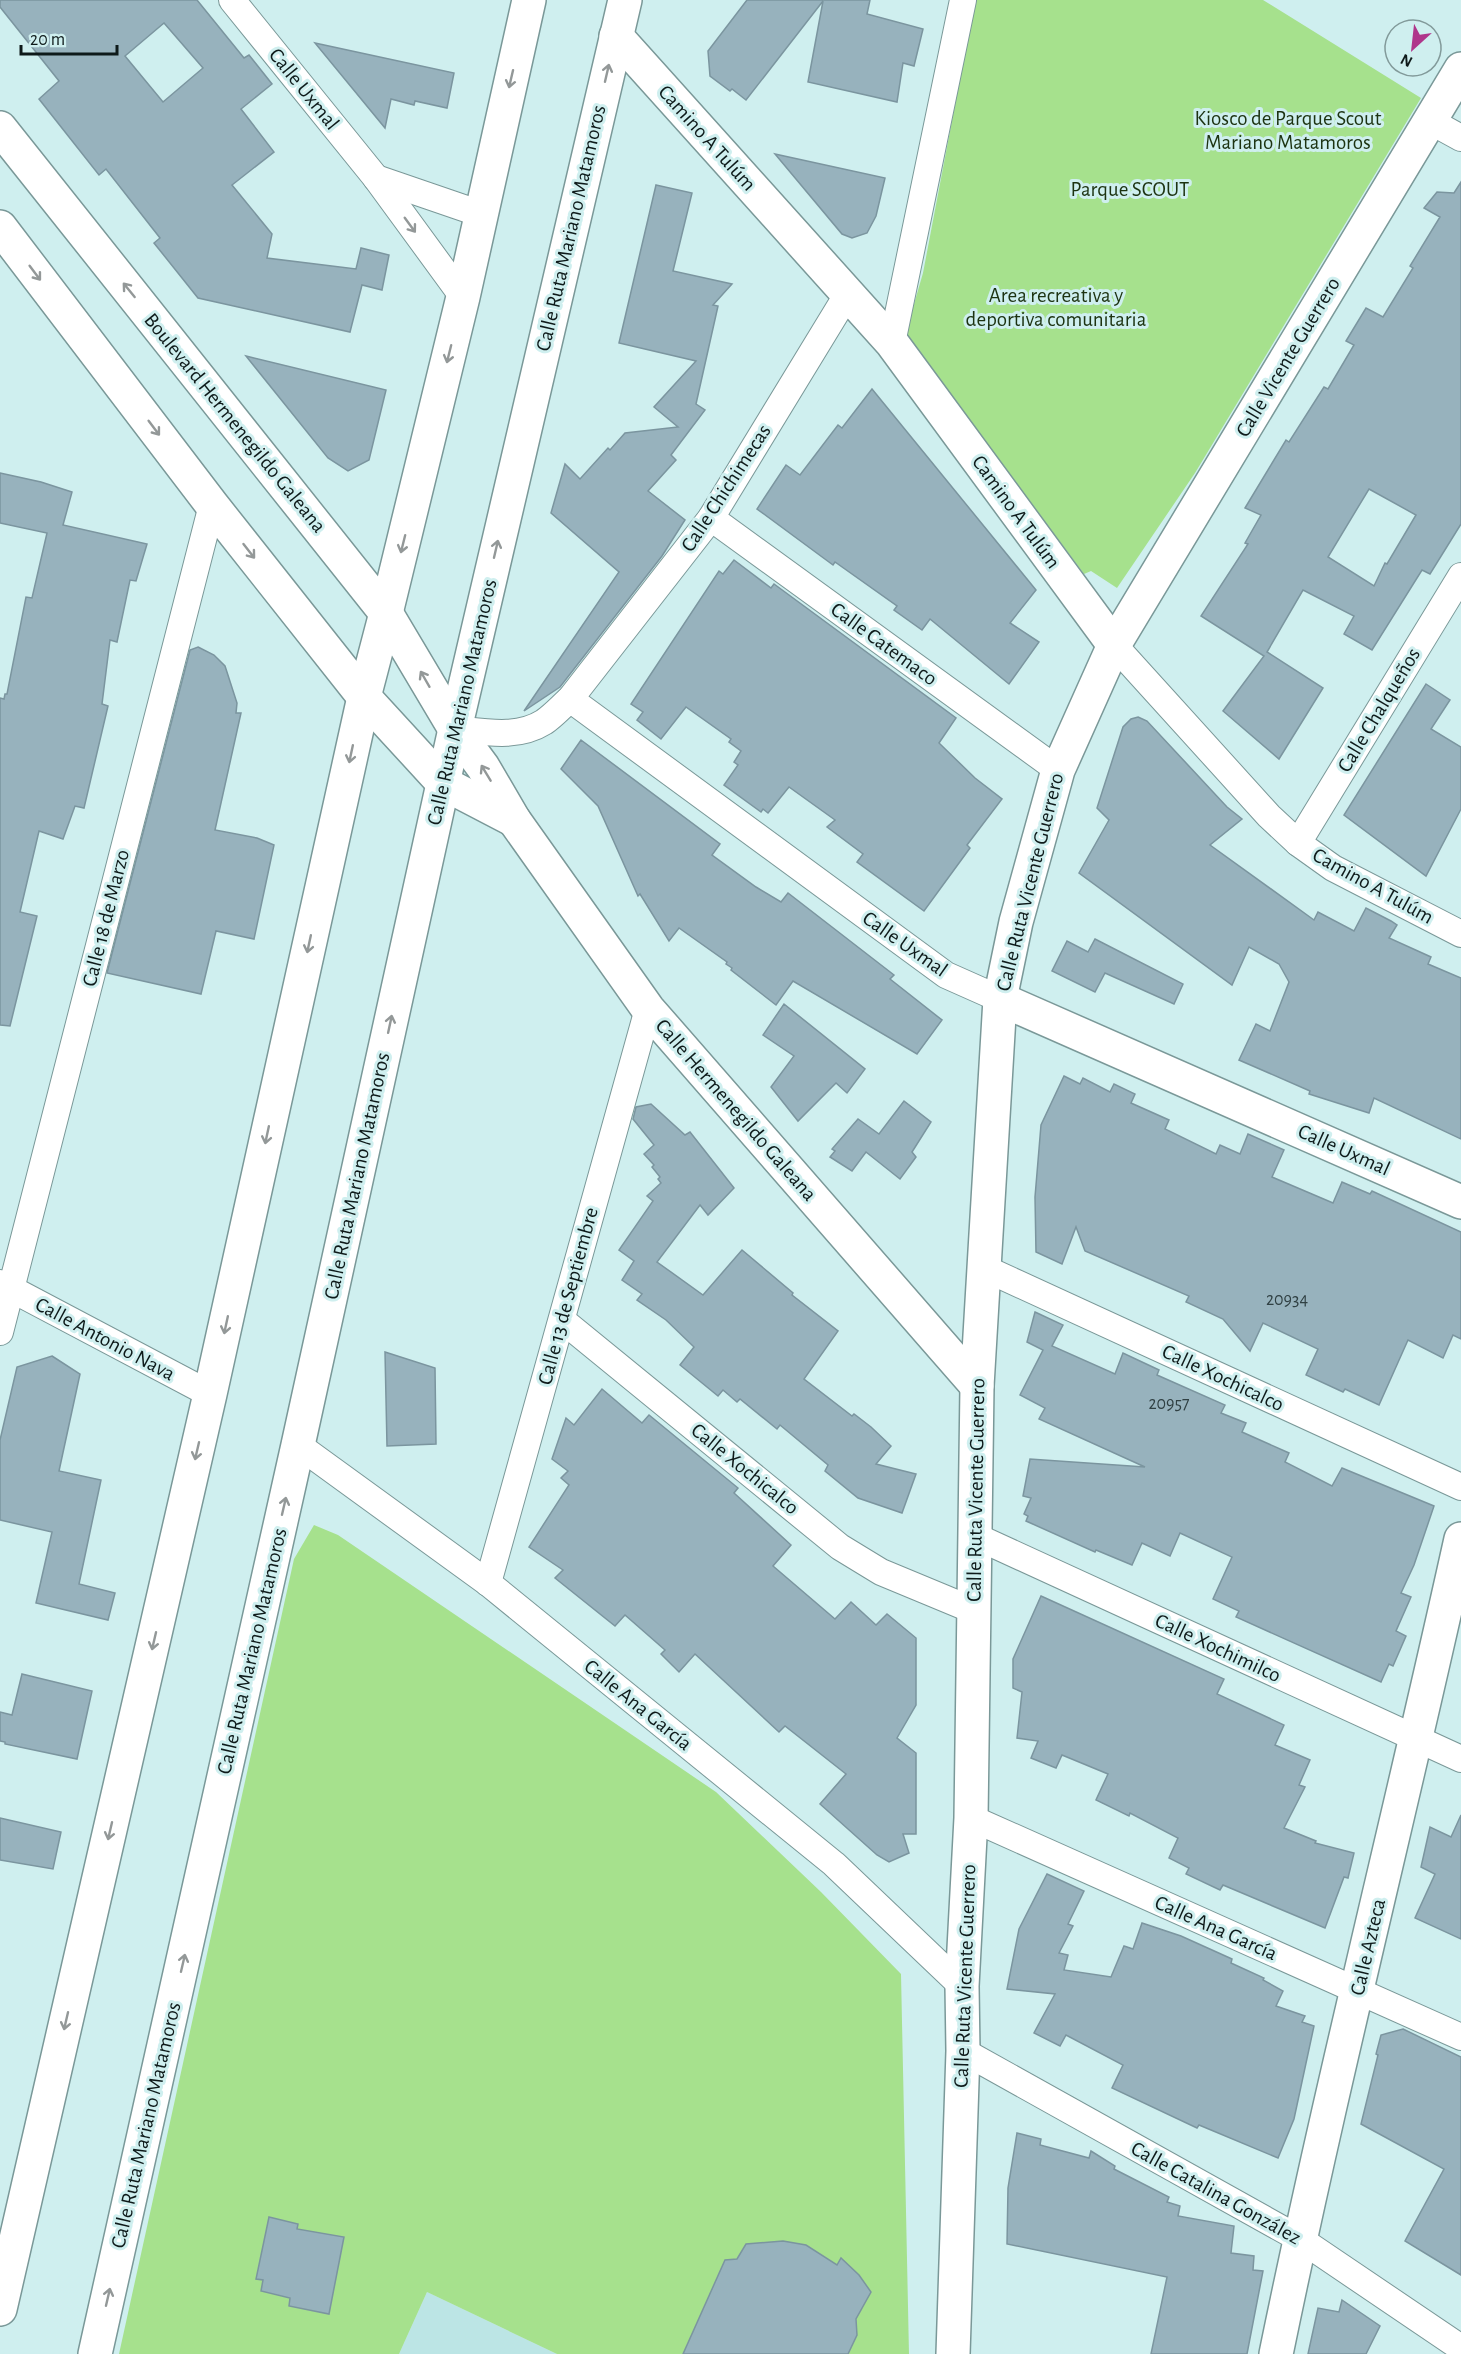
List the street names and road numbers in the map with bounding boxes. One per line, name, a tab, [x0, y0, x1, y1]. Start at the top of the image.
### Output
street label: Calle Uxmal	[265, 44, 343, 134]
street label: Camino A Tulúm	[654, 81, 760, 195]
street label: Calle Ruta Mariano Matamoros	[532, 103, 610, 353]
street label: Calle Vicente Guerrero	[1232, 274, 1344, 440]
street label: Boulevard Hermenegildo Galeana	[140, 309, 330, 537]
street label: Calle Chichimecas	[677, 421, 775, 555]
street label: Camino A Tulúm	[968, 451, 1064, 573]
street label: Calle Ruta Mariano Matamoros	[423, 577, 501, 827]
street label: Calle Catemaco	[827, 599, 941, 689]
street label: Calle Chalqueños	[1334, 644, 1424, 776]
street label: Calle Ruta Vicente Guerrero	[993, 771, 1067, 993]
street label: Camino A Tulúm	[1309, 844, 1437, 928]
street label: Calle 18 de Marzo	[79, 847, 133, 989]
street label: Calle Uxmal	[859, 907, 951, 981]
street label: Calle Hermenegildo Galeana	[651, 1015, 821, 1205]
street label: Calle Ruta Mariano Matamoros	[321, 1051, 393, 1301]
street label: Calle Uxmal	[1295, 1120, 1393, 1180]
street label: Calle 13 de Septiembre	[534, 1205, 602, 1387]
street label: Calle Antonio Nava	[32, 1293, 178, 1385]
street label: Calle Xochicalco	[1159, 1341, 1287, 1415]
street label: Calle Ruta Vicente Guerrero	[964, 1378, 988, 1602]
street label: Calle Xochicalco	[687, 1419, 803, 1519]
street label: Calle Ruta Mariano Matamoros	[213, 1526, 291, 1776]
street label: Calle Xochimilco	[1152, 1610, 1284, 1686]
street label: Calle Ana García	[580, 1655, 696, 1755]
street label: Calle Ruta Vicente Guerrero	[951, 1864, 979, 2088]
street label: Calle Ana García	[1152, 1892, 1281, 1964]
street label: Calle Azteca	[1347, 1896, 1389, 1997]
street label: Calle Ruta Mariano Matamoros	[107, 2000, 185, 2250]
street label: Calle Catalina González	[1128, 2138, 1304, 2248]

